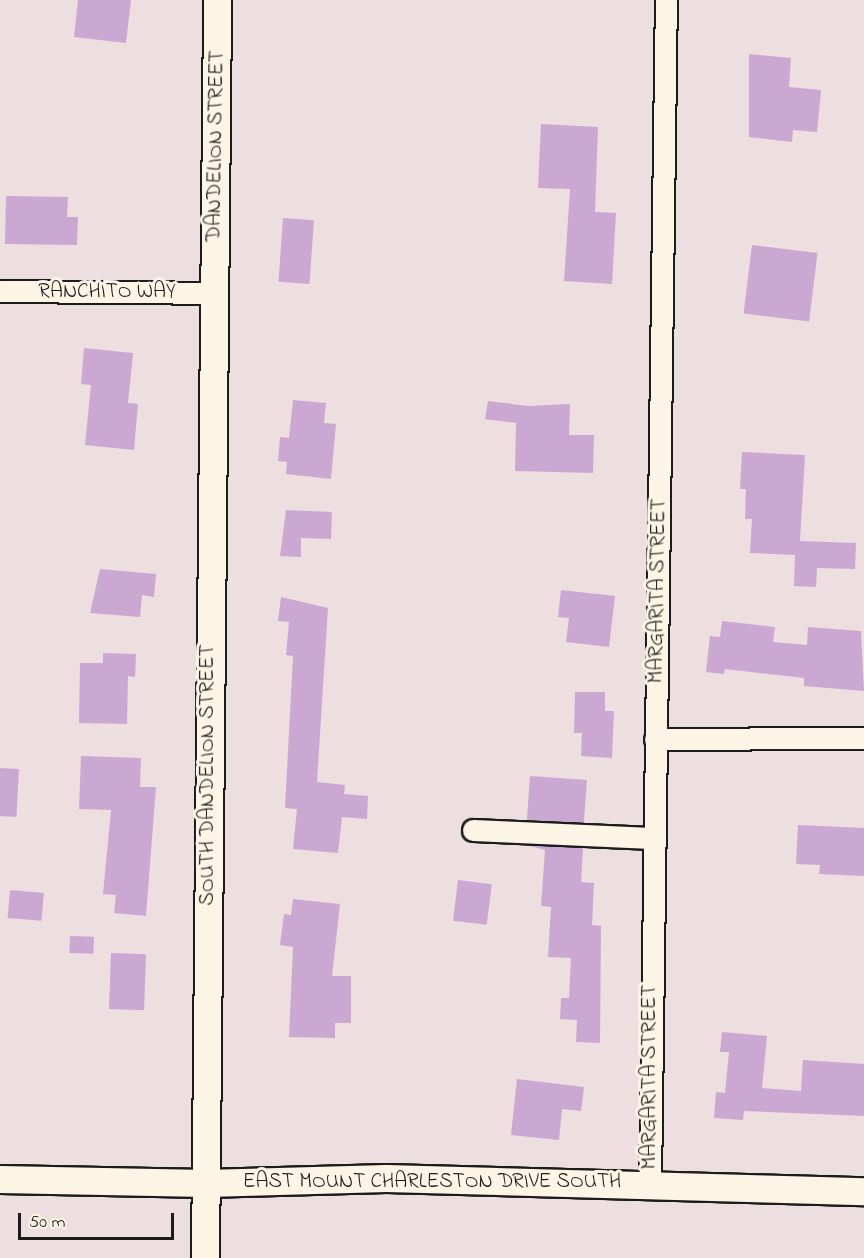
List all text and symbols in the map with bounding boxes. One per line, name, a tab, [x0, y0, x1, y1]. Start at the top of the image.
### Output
street label: DANDELION STREET	[202, 50, 230, 242]
street label: RANCHITO WAY	[38, 279, 176, 305]
street label: MARGARITA STREET	[644, 498, 672, 684]
street label: SOUTH DANDELION STREET	[195, 644, 221, 906]
street label: MARGARITA STREET	[637, 985, 663, 1169]
street label: EAST MOUNT CHARLESTON DRIVE SOUTH	[243, 1169, 621, 1195]
scale bar	[21, 1201, 177, 1239]
text: 50 m	[29, 1210, 66, 1236]

